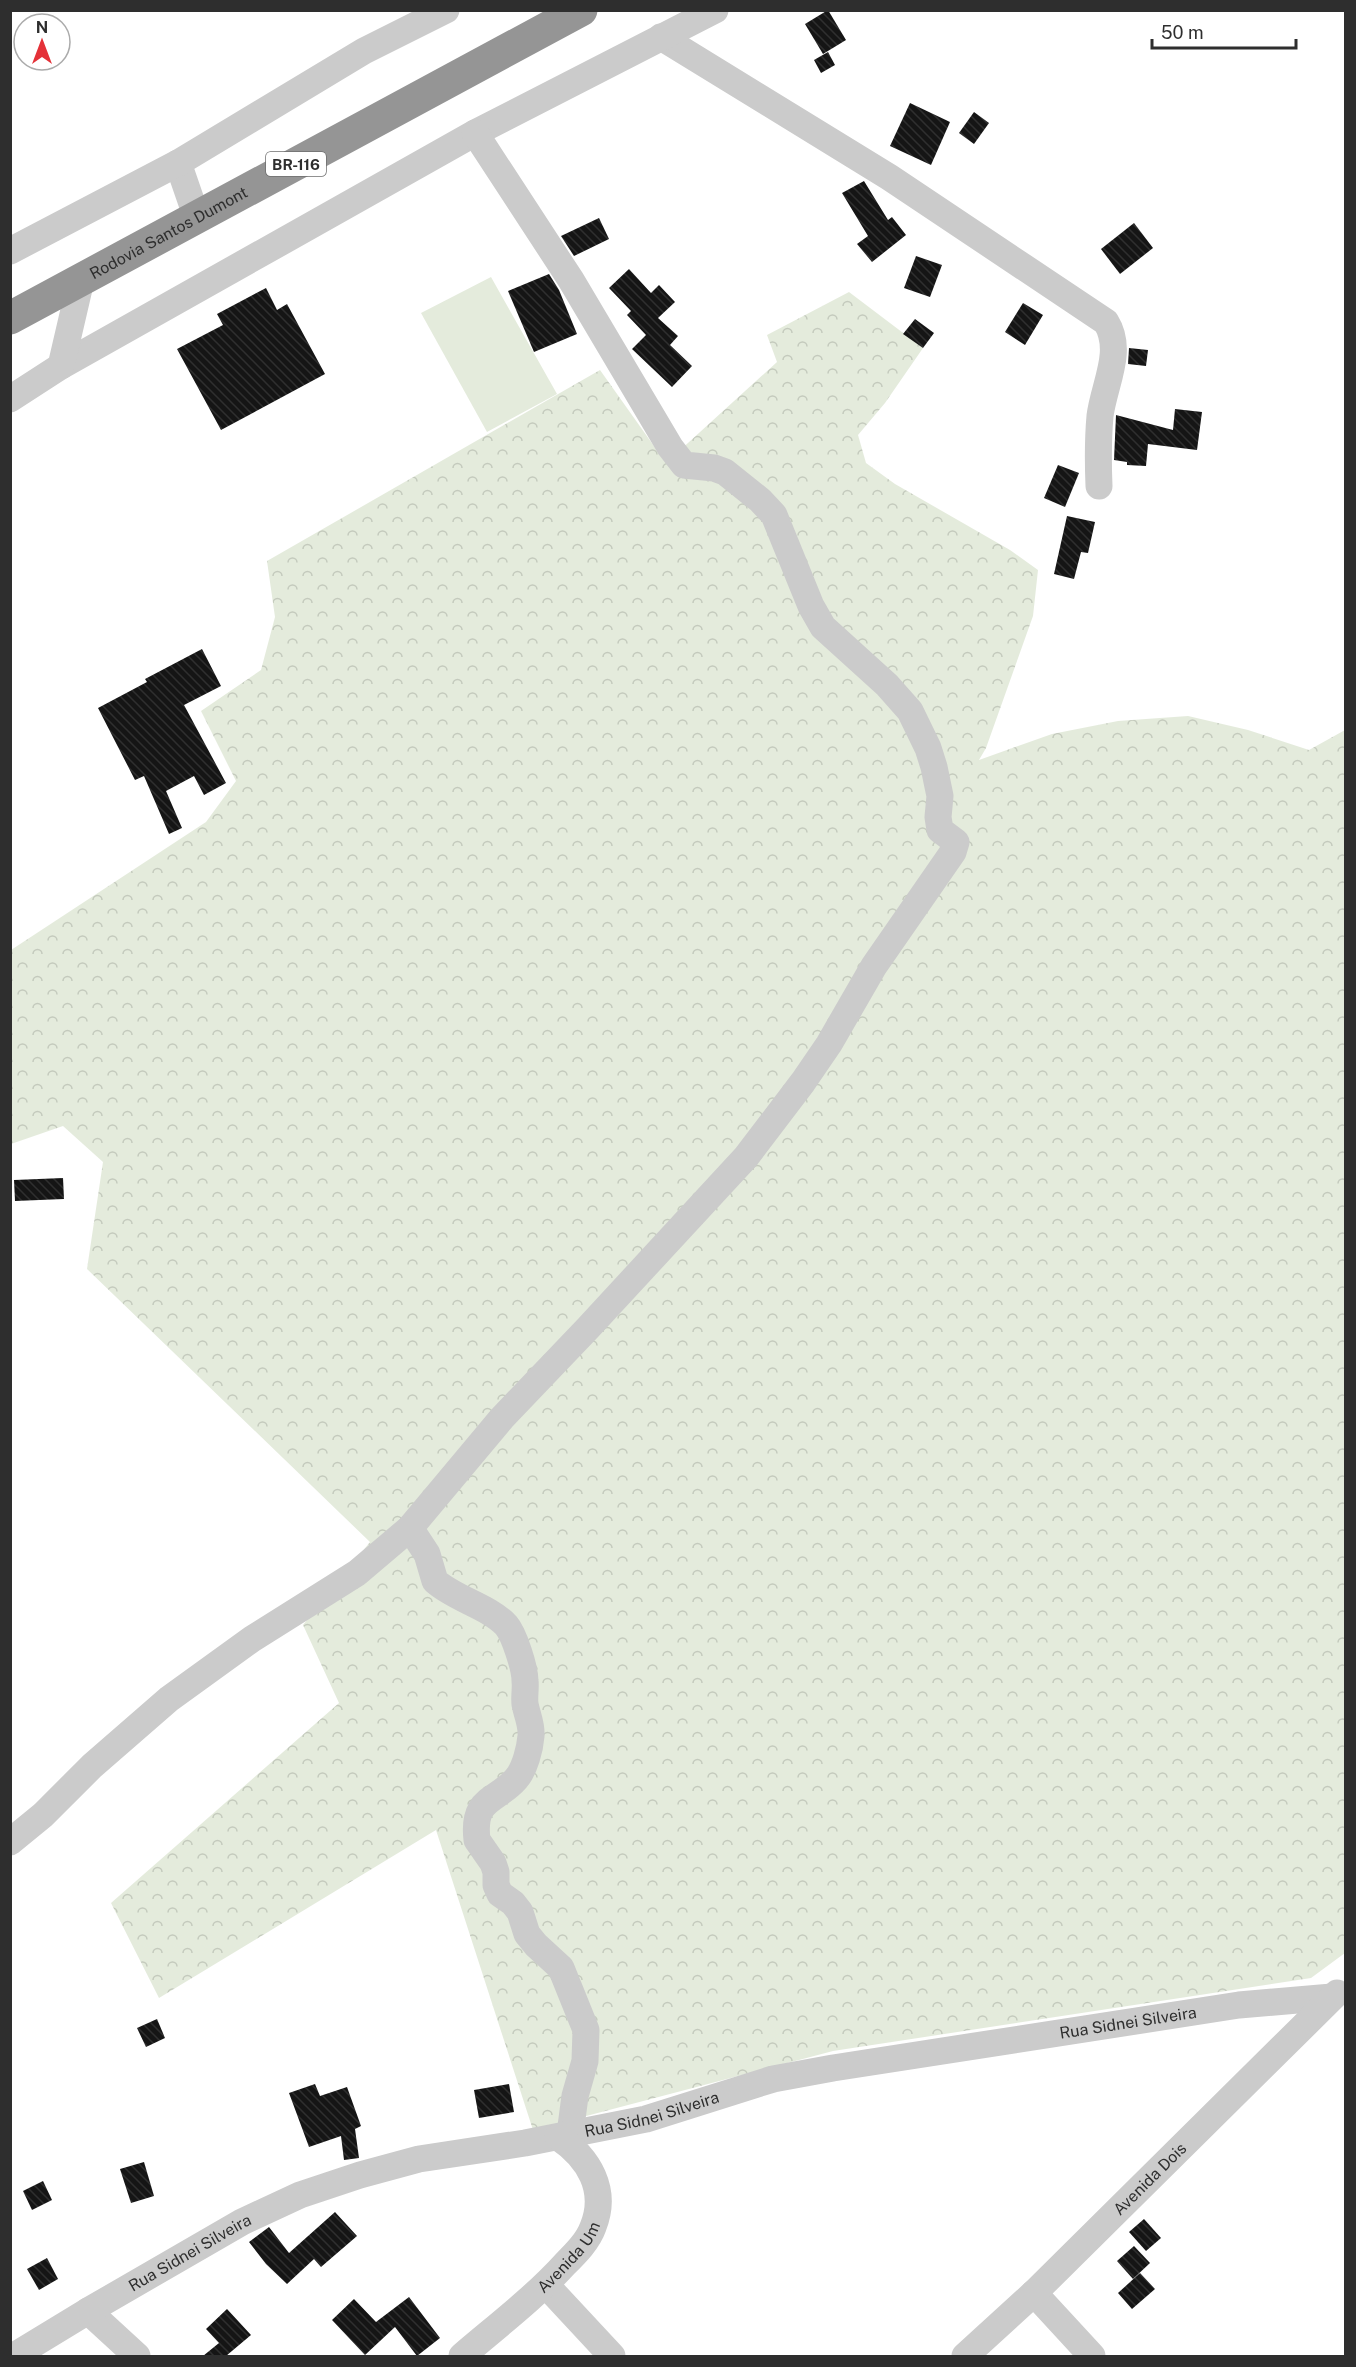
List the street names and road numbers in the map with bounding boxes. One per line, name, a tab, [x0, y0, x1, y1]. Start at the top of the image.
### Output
road number: BR-116	[266, 152, 326, 176]
street label: Rodovia Santos Dumont	[86, 182, 251, 283]
street label: Rua Sidnei Silveira	[1058, 2002, 1198, 2042]
street label: Rua Sidnei Silveira	[583, 2087, 721, 2141]
street label: Avenida Dois	[1109, 2138, 1190, 2219]
street label: Rua Sidnei Silveira	[125, 2210, 254, 2295]
street label: Avenida Um	[533, 2219, 604, 2297]

